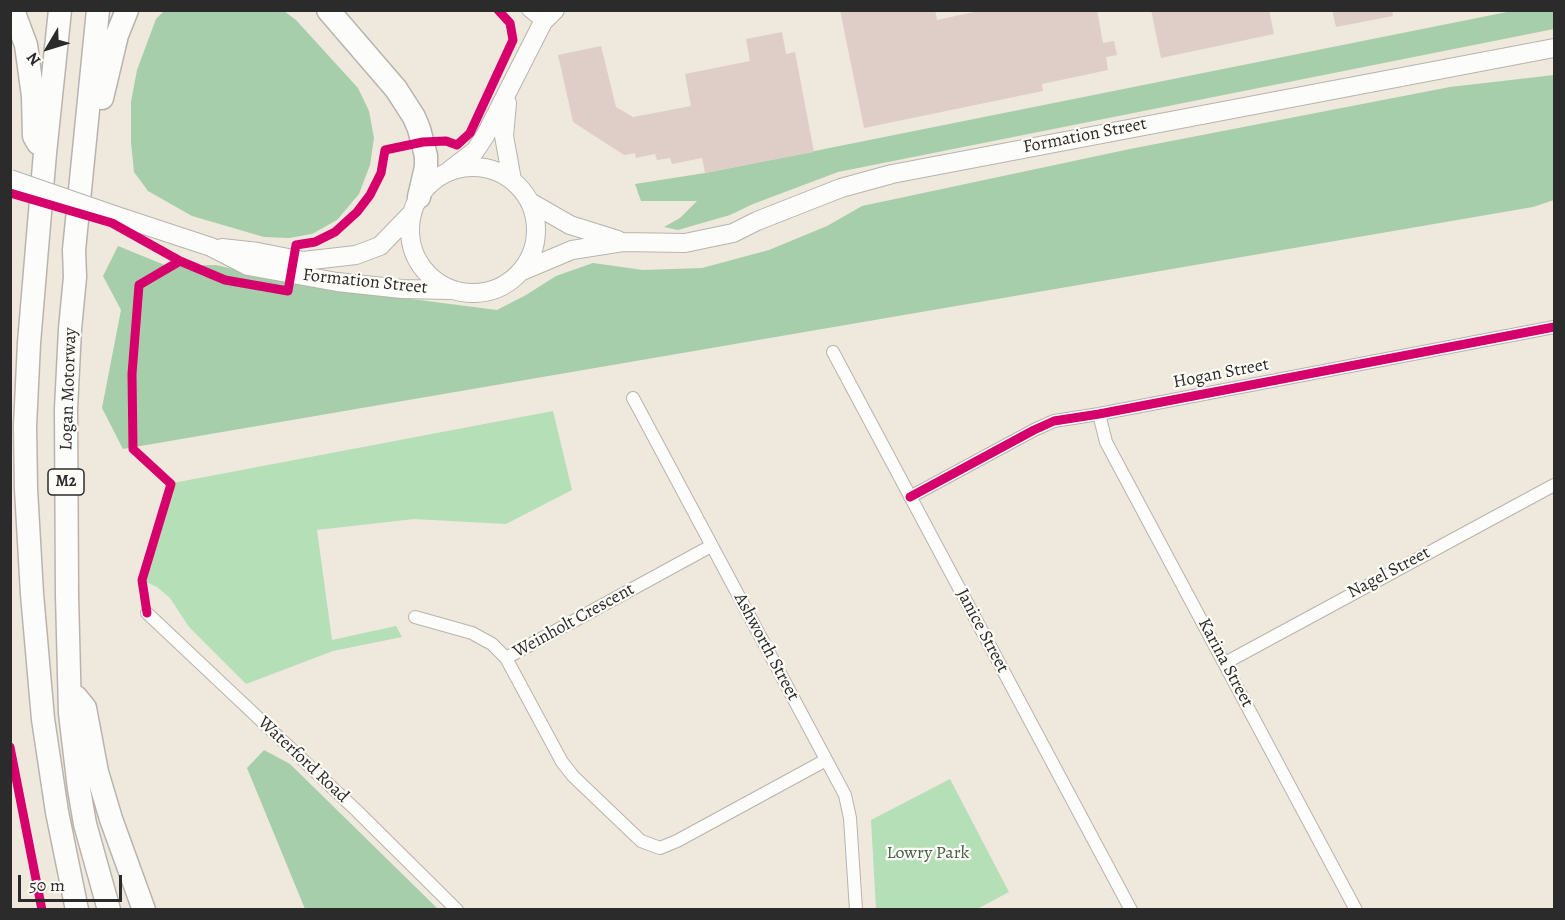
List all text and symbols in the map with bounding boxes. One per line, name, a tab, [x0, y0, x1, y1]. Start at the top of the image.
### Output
north arrow	[18, 18, 78, 78]
text: N	[22, 48, 46, 70]
street label: Formation Street	[1021, 113, 1149, 159]
street label: Formation Street	[302, 265, 428, 299]
street label: Logan Motorway	[56, 327, 82, 451]
street label: Hogan Street	[1171, 354, 1271, 394]
road number: M2	[48, 469, 84, 495]
street label: Nagel Street	[1344, 542, 1434, 604]
street label: Weinholt Crescent	[510, 579, 638, 663]
street label: Janice Street	[951, 585, 1013, 677]
street label: Ashworth Street	[729, 590, 803, 704]
street label: Karina Street	[1193, 615, 1257, 711]
street label: Waterford Road	[253, 712, 353, 808]
park label: Lowry Park	[886, 843, 970, 865]
scale bar	[21, 863, 124, 901]
text: 50 m	[29, 873, 65, 897]

